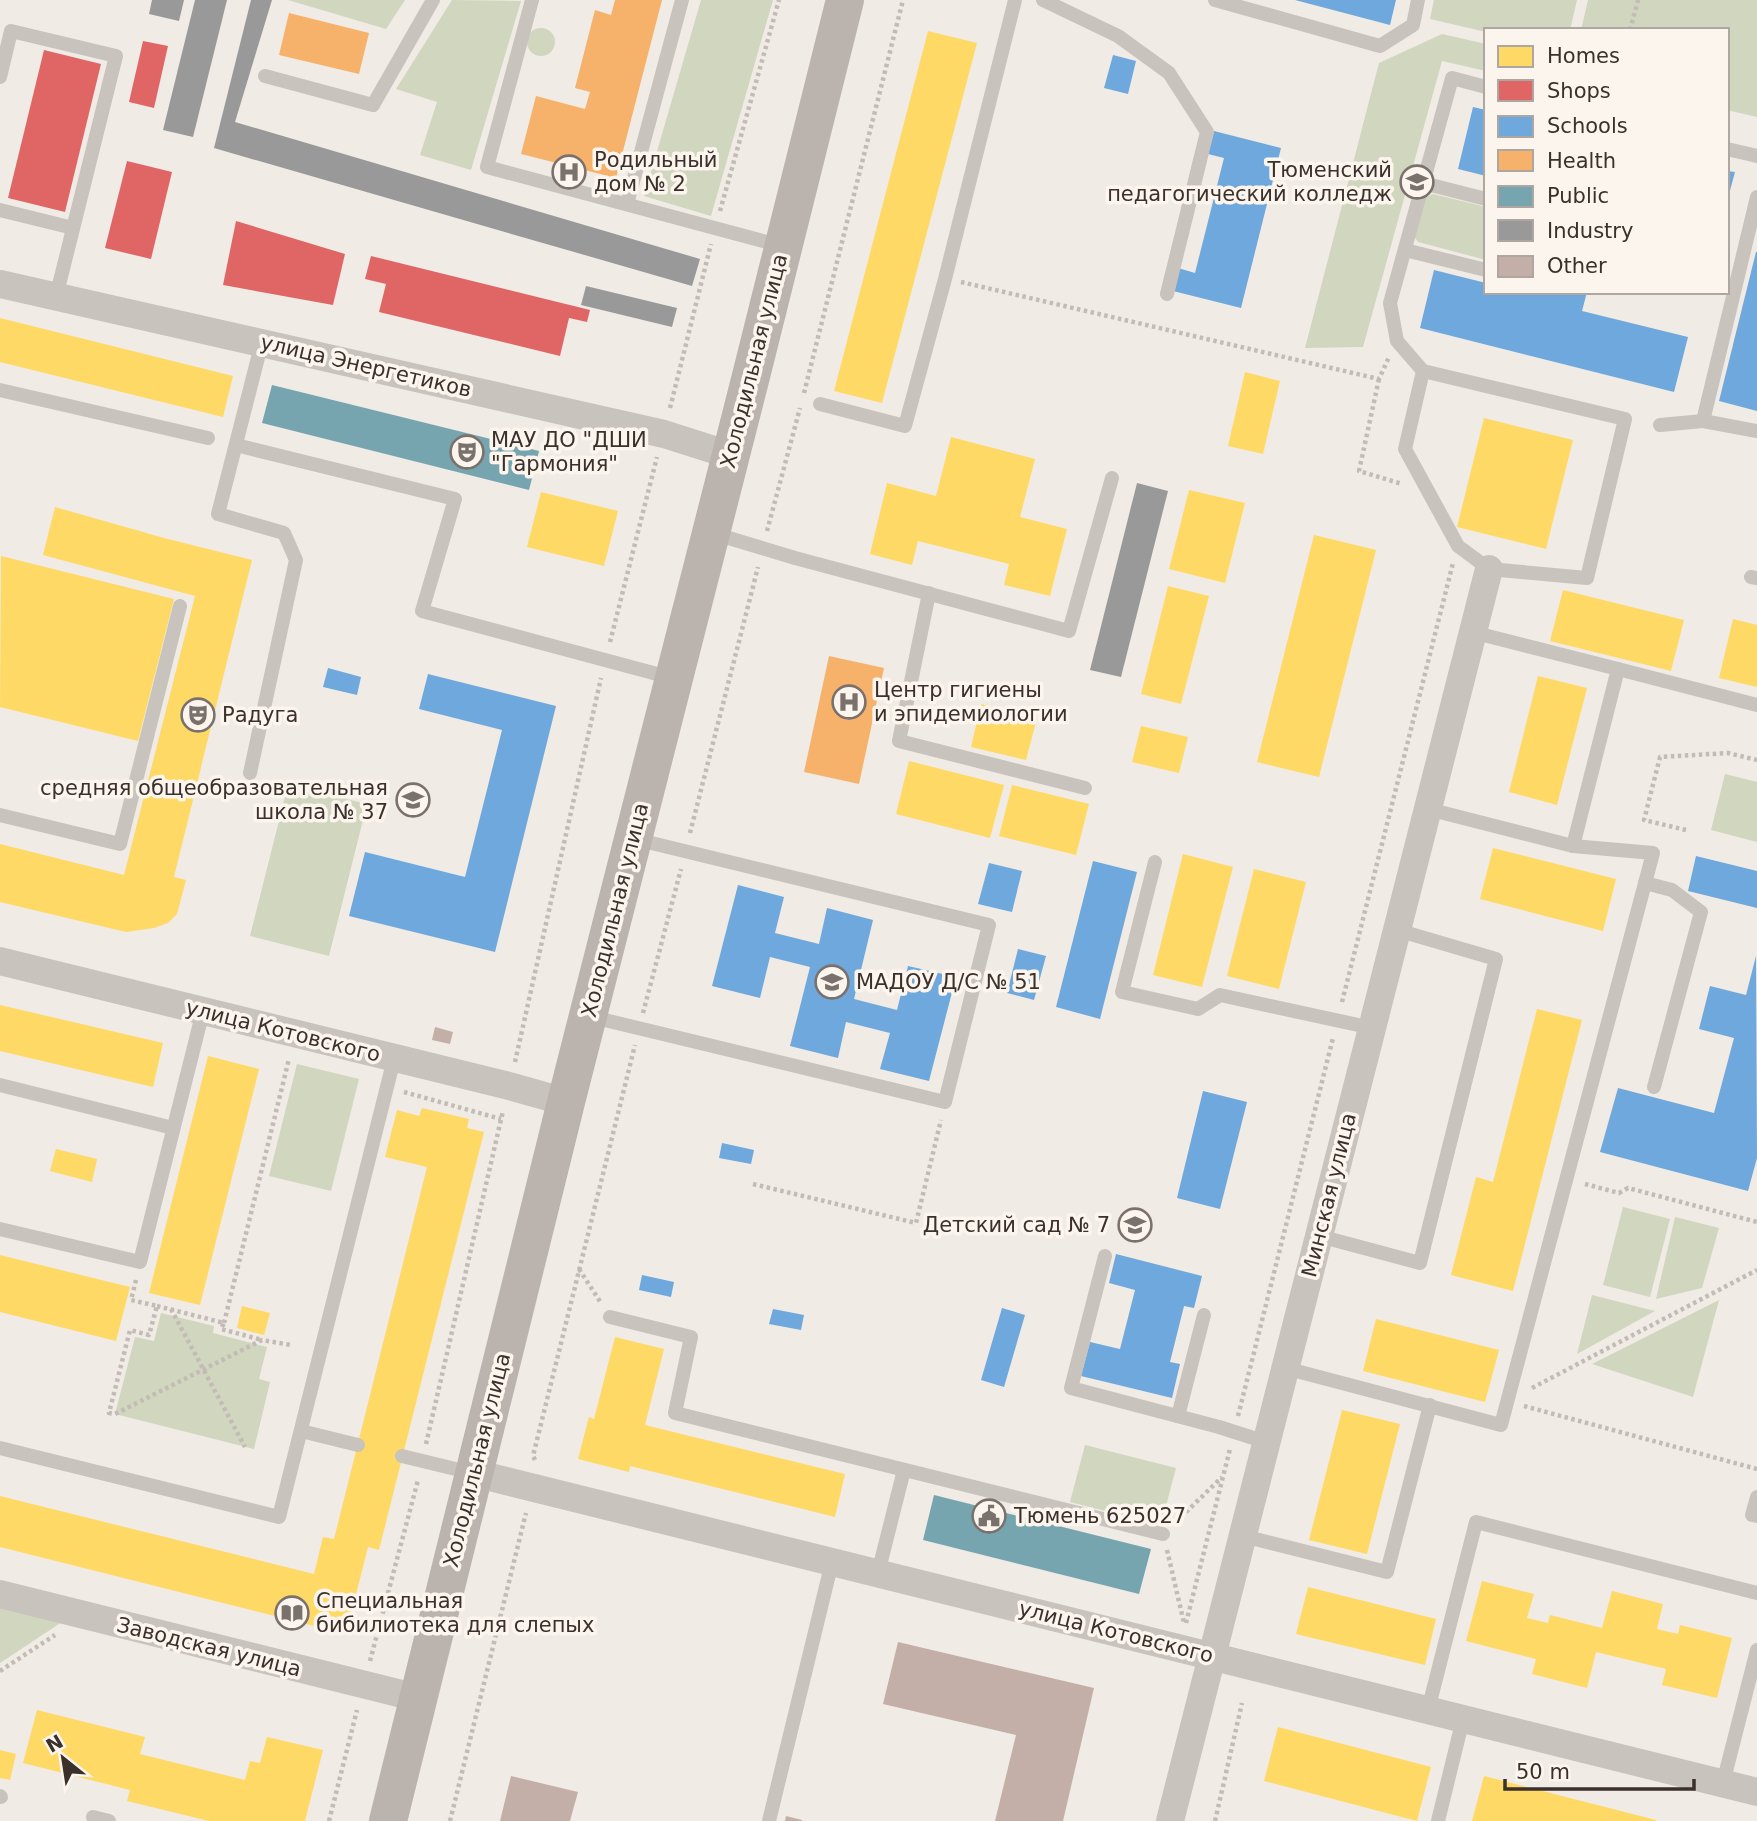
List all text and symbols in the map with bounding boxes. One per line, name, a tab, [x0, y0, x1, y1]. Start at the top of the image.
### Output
legend	[1484, 28, 1729, 294]
text: Homes	[1547, 44, 1620, 68]
text: Shops	[1547, 79, 1611, 103]
text: Schools	[1547, 114, 1628, 138]
place label: Родильный дом № 2	[594, 148, 717, 196]
text: Health	[1547, 149, 1616, 173]
hospital icon: Родильный дом № 2	[550, 153, 588, 191]
place label: Тюменский педагогический колледж	[1107, 158, 1392, 206]
school or university icon: Тюменский педагогический колледж	[1398, 163, 1436, 201]
text: Public	[1547, 184, 1609, 208]
text: Industry	[1547, 219, 1633, 243]
street label: Холодильная улица	[716, 251, 792, 471]
text: Other	[1547, 254, 1607, 278]
street label: улица Энергетиков	[258, 330, 474, 402]
place label: МАУ ДО "ДШИ "Гармония"	[491, 428, 647, 476]
theatre icon: МАУ ДО "ДШИ "Гармония"	[448, 433, 486, 471]
place label: Центр гигиены и эпидемиологии	[874, 678, 1068, 726]
hospital icon: Центр гигиены и эпидемиологии	[830, 683, 868, 721]
theatre icon: Радуга	[179, 696, 217, 734]
place label: Радуга	[222, 703, 298, 727]
place label: средняя общеобразовательная школа № 37	[40, 776, 388, 824]
school or university icon: средняя общеобразовательная школа № 37	[394, 781, 432, 819]
street label: Холодильная улица	[577, 800, 653, 1020]
school or university icon: МАДОУ Д/С № 51	[813, 963, 851, 1001]
place label: МАДОУ Д/С № 51	[856, 970, 1041, 994]
street label: улица Котовского	[183, 995, 383, 1067]
street label: Минская улица	[1297, 1110, 1361, 1280]
school or university icon: Детский сад № 7	[1116, 1206, 1154, 1244]
place label: Детский сад № 7	[923, 1213, 1110, 1237]
street label: Холодильная улица	[439, 1350, 515, 1570]
public building icon: Тюмень 625027	[970, 1497, 1008, 1535]
place label: Тюмень 625027	[1013, 1504, 1186, 1528]
place label: Специальная бибилиотека для слепых	[316, 1589, 594, 1637]
library icon: Специальная бибилиотека для слепых	[273, 1594, 311, 1632]
street label: улица Котовского	[1016, 1596, 1216, 1668]
street label: Заводская улица	[114, 1612, 304, 1682]
north arrow	[28, 1723, 98, 1793]
text: N	[42, 1730, 67, 1757]
scale bar	[1505, 1748, 1694, 1792]
text: 50 m	[1516, 1760, 1570, 1784]

